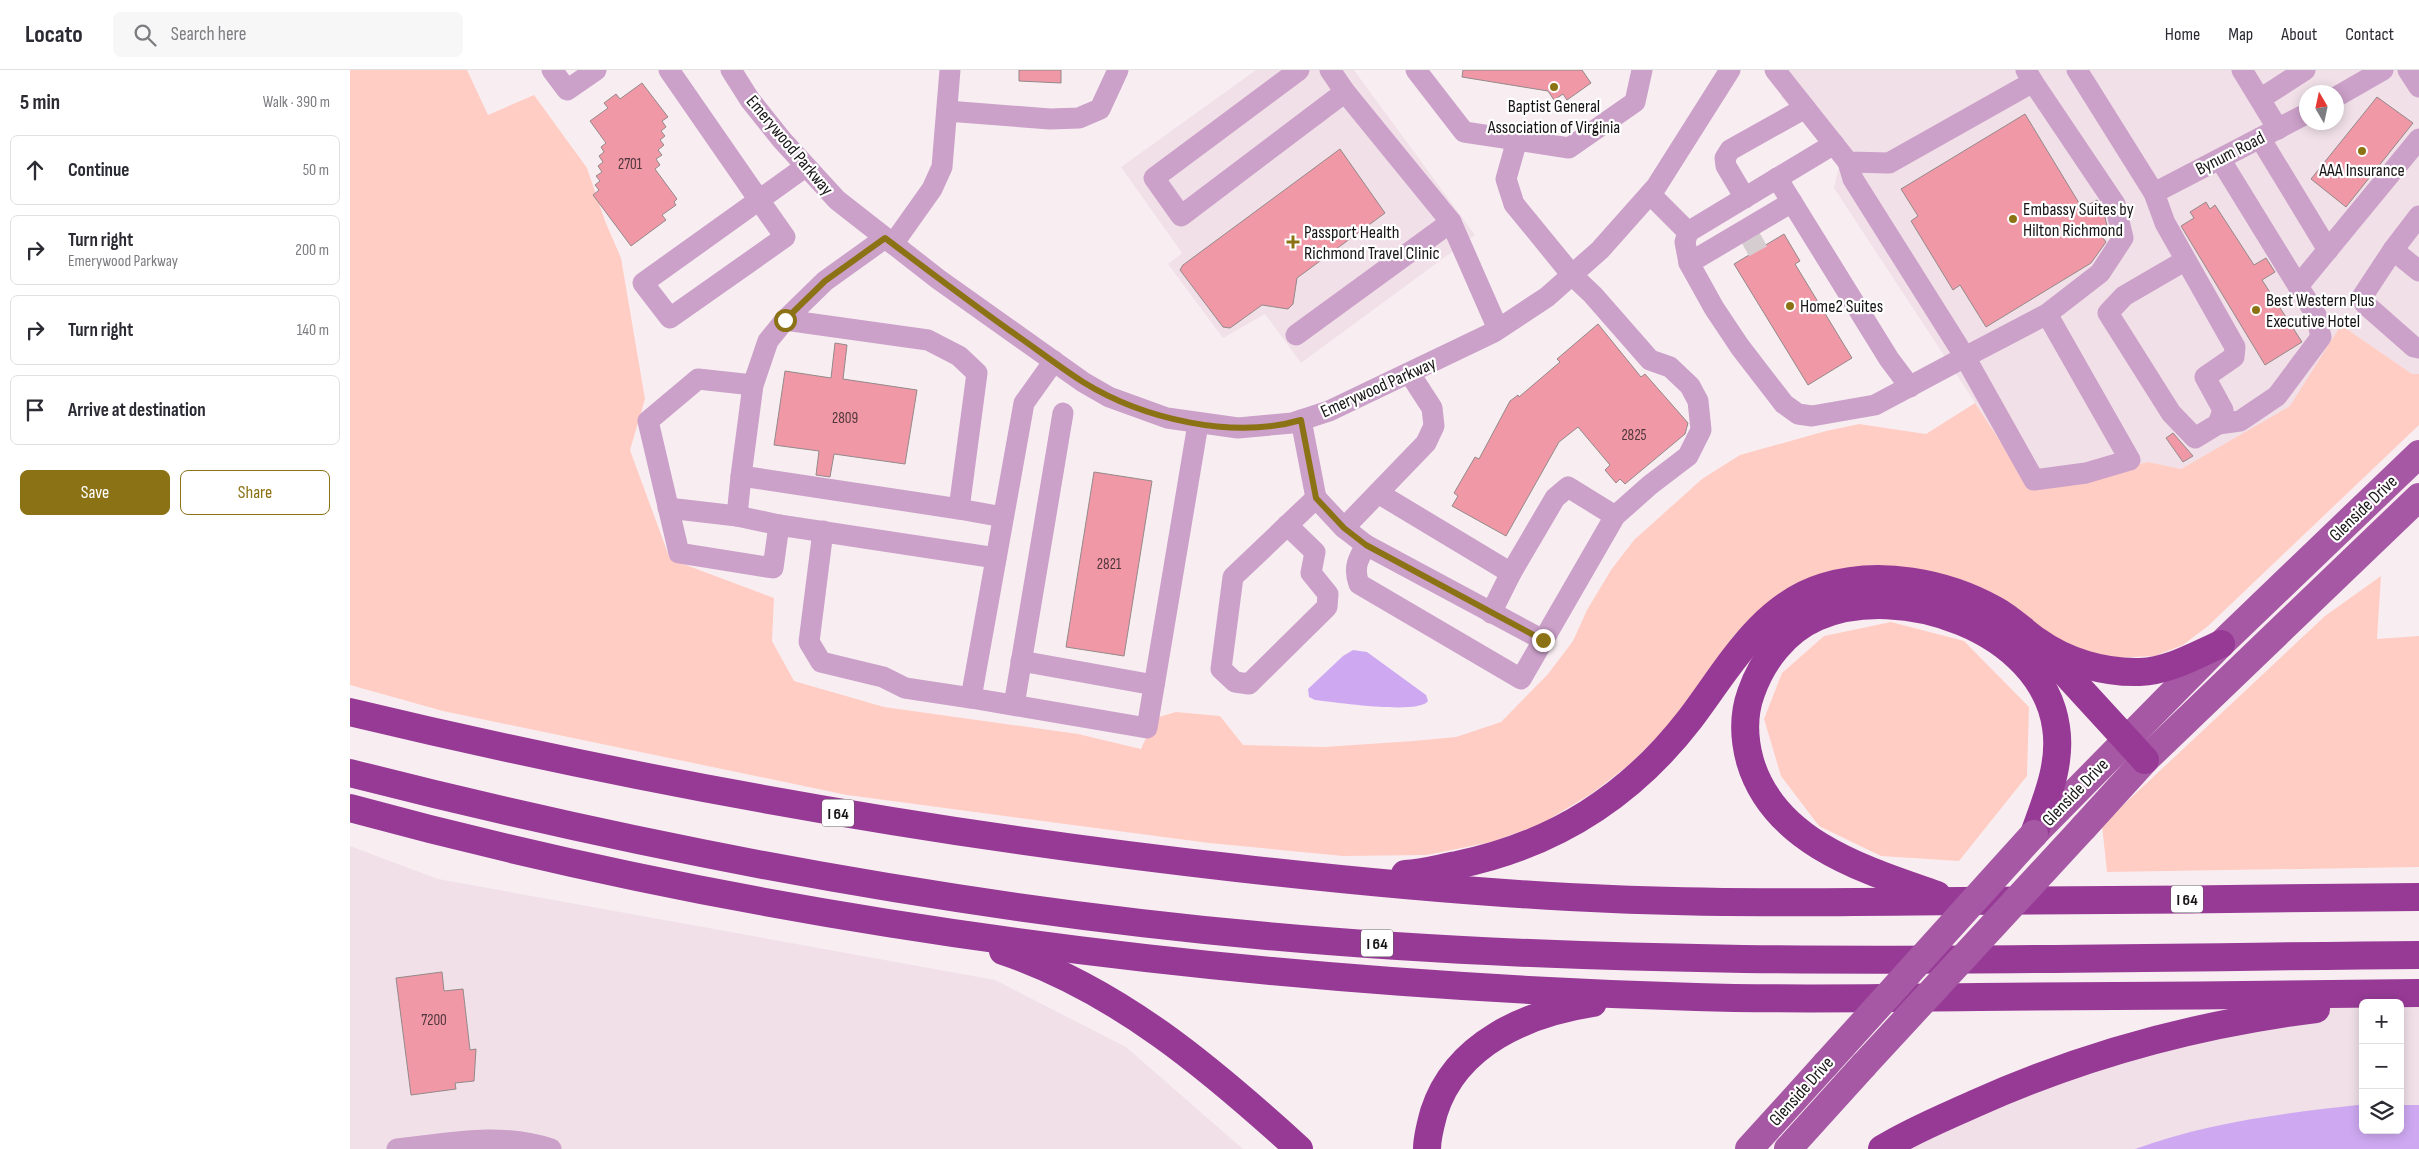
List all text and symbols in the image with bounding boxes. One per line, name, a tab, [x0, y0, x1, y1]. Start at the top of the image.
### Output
search box	[113, 12, 463, 57]
text: Locato	[25, 20, 83, 49]
icon: search	[131, 21, 159, 49]
text: Search here	[171, 23, 246, 46]
text: Home	[2165, 24, 2200, 45]
text: Map	[2228, 24, 2253, 45]
text: About	[2281, 24, 2317, 45]
text: Contact	[2345, 24, 2394, 45]
marker: Baptist General Association of Virginia	[1548, 81, 1560, 93]
north arrow	[2299, 85, 2344, 130]
text: 5 min	[20, 90, 60, 115]
street label: Emerywood Parkway	[742, 91, 837, 200]
text: Walk · 390 m	[263, 93, 330, 112]
place label: Baptist General Association of Virginia	[1487, 96, 1620, 138]
street label: Bynum Road	[2192, 127, 2268, 180]
marker: AAA Insurance	[2356, 145, 2368, 157]
house number: 2701	[618, 155, 643, 174]
icon: ahead	[21, 156, 49, 184]
text: Continue	[68, 159, 129, 182]
place label: AAA Insurance	[2318, 160, 2405, 181]
text: 50 m	[303, 161, 329, 180]
place label: Embassy Suites by Hilton Richmond	[2023, 199, 2134, 241]
marker: Embassy Suites by Hilton Richmond	[2007, 213, 2019, 225]
place label: Passport Health Richmond Travel Clinic	[1304, 222, 1440, 264]
text: Turn right	[68, 229, 133, 252]
marker: Passport Health Richmond Travel Clinic	[1286, 235, 1300, 249]
icon: right	[21, 236, 49, 264]
text: 200 m	[295, 241, 329, 260]
text: Emerywood Parkway	[68, 252, 178, 271]
place label: Best Western Plus Executive Hotel	[2266, 290, 2374, 332]
place label: Home2 Suites	[1800, 296, 1883, 317]
marker: Home2 Suites	[1784, 300, 1796, 312]
marker: Best Western Plus Executive Hotel	[2250, 304, 2262, 316]
route start	[774, 309, 797, 332]
icon: right	[21, 316, 49, 344]
text: Turn right	[68, 319, 133, 342]
text: 140 m	[297, 321, 329, 340]
street label: Emerywood Parkway	[1317, 353, 1439, 422]
icon: arrive	[21, 396, 49, 424]
text: Arrive at destination	[68, 399, 206, 422]
house number: 2809	[832, 409, 858, 428]
house number: 2825	[1621, 426, 1647, 445]
button: Save	[20, 470, 170, 515]
button: Share	[180, 470, 330, 515]
street label: Glenside Drive	[2325, 471, 2402, 546]
house number: 2821	[1097, 555, 1122, 574]
route end	[1532, 629, 1555, 652]
street label: Glenside Drive	[2038, 754, 2113, 831]
road number: I 64	[822, 800, 854, 826]
road number: I 64	[2171, 886, 2203, 912]
road number: I 64	[1361, 930, 1393, 956]
map controls	[2359, 999, 2404, 1134]
button: +	[2359, 999, 2404, 1044]
house number: 7200	[421, 1011, 447, 1030]
button: −	[2359, 1044, 2404, 1089]
street label: Glenside Drive	[1765, 1052, 1838, 1130]
button: layers	[2359, 1089, 2404, 1134]

